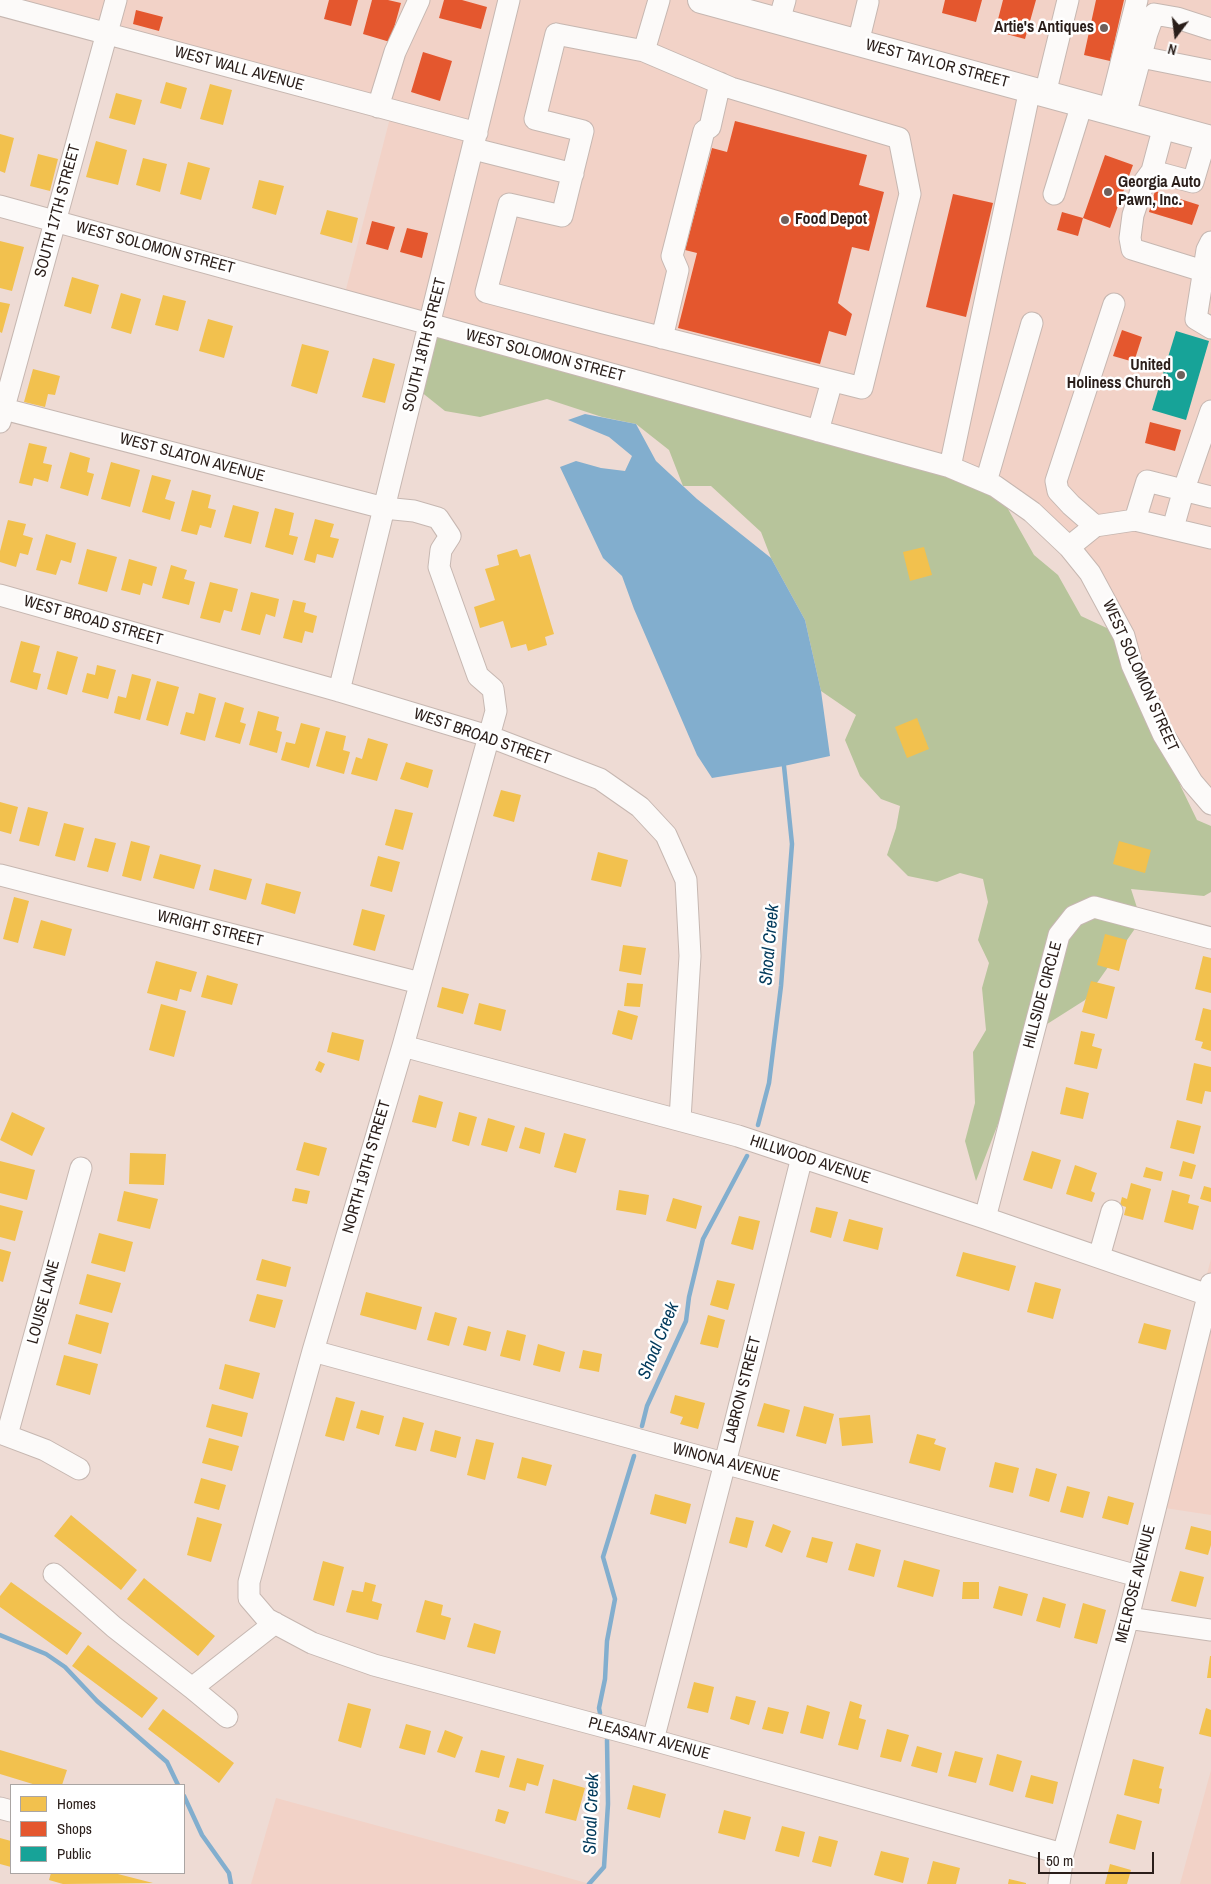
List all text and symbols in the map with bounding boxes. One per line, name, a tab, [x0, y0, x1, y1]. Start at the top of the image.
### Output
north arrow	[1151, 10, 1201, 60]
place label: Artie's Antiques	[994, 18, 1094, 38]
marker: Artie's Antiques	[1098, 22, 1110, 34]
street label: WEST TAYLOR STREET	[863, 36, 1011, 92]
text: N	[1166, 40, 1178, 59]
street label: WEST WALL AVENUE	[172, 42, 306, 96]
street label: SOUTH 17TH STREET	[31, 142, 85, 280]
place label: Georgia Auto Pawn, Inc.	[1118, 173, 1201, 211]
marker: Georgia Auto Pawn, Inc.	[1102, 186, 1114, 198]
place label: Food Depot	[795, 210, 867, 230]
marker: Food Depot	[779, 214, 791, 226]
street label: WEST SOLOMON STREET	[73, 217, 237, 279]
street label: SOUTH 18TH STREET	[399, 276, 451, 414]
street label: WEST SOLOMON STREET	[463, 325, 627, 387]
place label: United Holiness Church	[1067, 356, 1171, 394]
marker: United Holiness Church	[1175, 369, 1187, 381]
street label: WEST SLATON AVENUE	[117, 429, 267, 487]
street label: WEST BROAD STREET	[21, 592, 165, 650]
street label: WEST SOLOMON STREET	[1098, 597, 1182, 755]
street label: WEST BROAD STREET	[411, 705, 553, 769]
water label: Shoal Creek	[756, 904, 784, 986]
street label: WRIGHT STREET	[155, 907, 265, 951]
street label: HILLSIDE CIRCLE	[1019, 939, 1067, 1051]
street label: NORTH 19TH STREET	[339, 1098, 395, 1236]
street label: HILLWOOD AVENUE	[747, 1131, 873, 1189]
street label: LOUISE LANE	[24, 1258, 64, 1346]
water label: Shoal Creek	[634, 1299, 684, 1383]
street label: LABRON STREET	[720, 1335, 766, 1445]
street label: WINONA AVENUE	[670, 1439, 782, 1487]
street label: MELROSE AVENUE	[1112, 1523, 1160, 1645]
street label: PLEASANT AVENUE	[586, 1714, 712, 1764]
water label: Shoal Creek	[580, 1773, 604, 1855]
legend	[10, 1784, 185, 1874]
text: Homes	[57, 1793, 96, 1814]
text: Shops	[57, 1818, 92, 1839]
scale bar	[1041, 1842, 1157, 1874]
text: Public	[57, 1843, 91, 1864]
text: 50 m	[1046, 1850, 1073, 1871]

